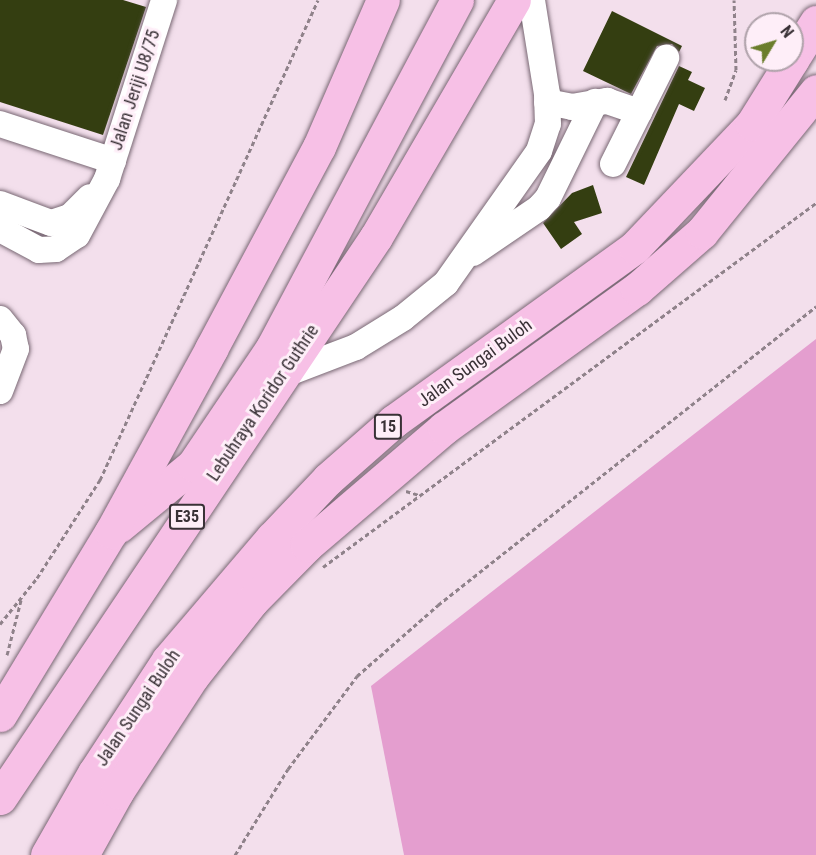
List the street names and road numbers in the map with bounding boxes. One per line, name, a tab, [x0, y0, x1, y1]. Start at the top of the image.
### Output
street label: Jalan Jeriji U8/75	[105, 27, 165, 153]
street label: Jalan Sungai Buloh	[414, 314, 536, 412]
street label: Lebuhraya Koridor Guthrie	[203, 321, 323, 485]
road number: 15	[373, 414, 403, 440]
road number: E35	[168, 504, 207, 530]
street label: Jalan Sungai Buloh	[91, 646, 185, 770]

